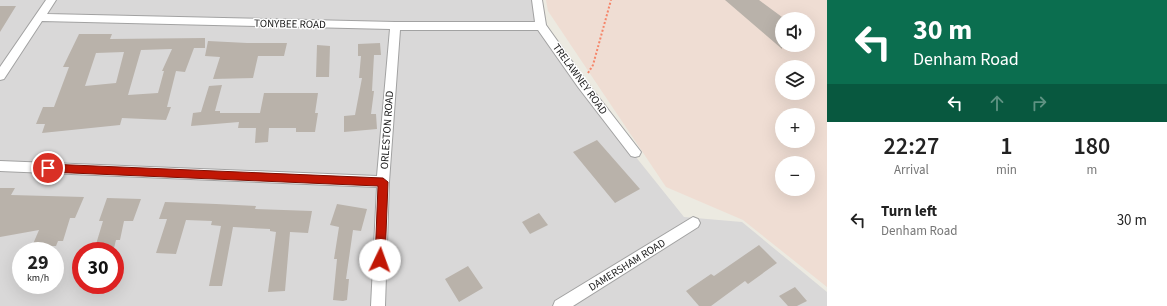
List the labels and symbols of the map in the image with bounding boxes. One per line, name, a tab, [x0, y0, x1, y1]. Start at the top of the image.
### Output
street label: TONYBEE ROAD	[254, 16, 326, 32]
street label: TRELAWNEY ROAD	[549, 40, 611, 118]
street label: ORLESTON ROAD	[377, 90, 397, 170]
pin	[31, 151, 65, 185]
street label: DAMERSHAM ROAD	[586, 235, 668, 295]
position arrow	[359, 239, 401, 281]
speed limit sign: 30	[72, 242, 124, 294]

